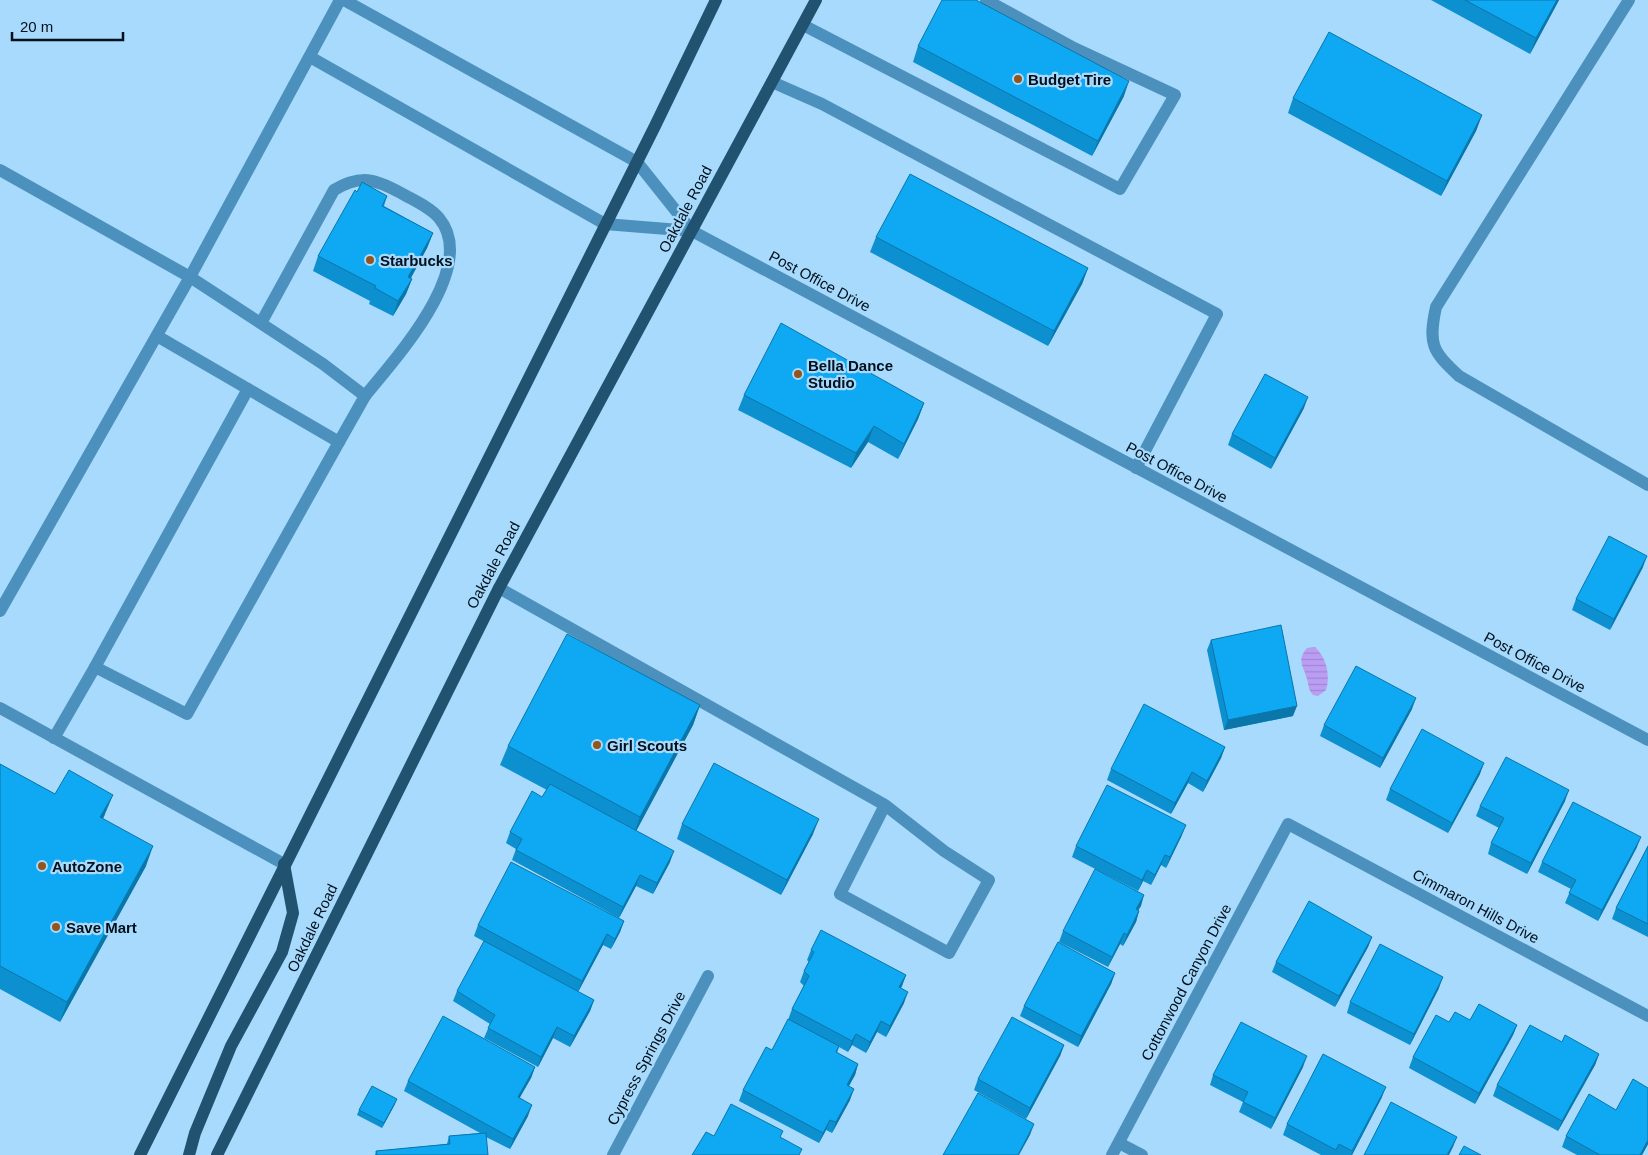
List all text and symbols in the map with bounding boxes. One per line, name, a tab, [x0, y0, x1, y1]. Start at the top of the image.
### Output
scale bar	[12, 10, 124, 42]
text: 20 m	[20, 18, 53, 35]
place label: Budget Tire	[1028, 71, 1111, 88]
marker: Budget Tire	[1012, 73, 1024, 85]
street label: Oakdale Road	[655, 163, 715, 255]
street label: Post Office Drive	[766, 247, 874, 315]
place label: Starbucks	[380, 252, 453, 269]
marker: Starbucks	[364, 254, 376, 266]
place label: Bella Dance Studio	[808, 357, 893, 391]
marker: Bella Dance Studio	[792, 368, 804, 380]
street label: Post Office Drive	[1123, 438, 1231, 506]
street label: Oakdale Road	[463, 519, 523, 611]
street label: Post Office Drive	[1481, 628, 1589, 696]
place label: Girl Scouts	[607, 737, 687, 754]
marker: Girl Scouts	[591, 739, 603, 751]
place label: AutoZone	[52, 858, 122, 875]
marker: AutoZone	[36, 860, 48, 872]
street label: Cimmaron Hills Drive	[1410, 865, 1542, 947]
street label: Oakdale Road	[283, 881, 341, 975]
street label: Cottonwood Canyon Drive	[1137, 901, 1235, 1063]
place label: Save Mart	[66, 919, 137, 936]
marker: Save Mart	[50, 921, 62, 933]
street label: Cypress Springs Drive	[603, 988, 689, 1128]

